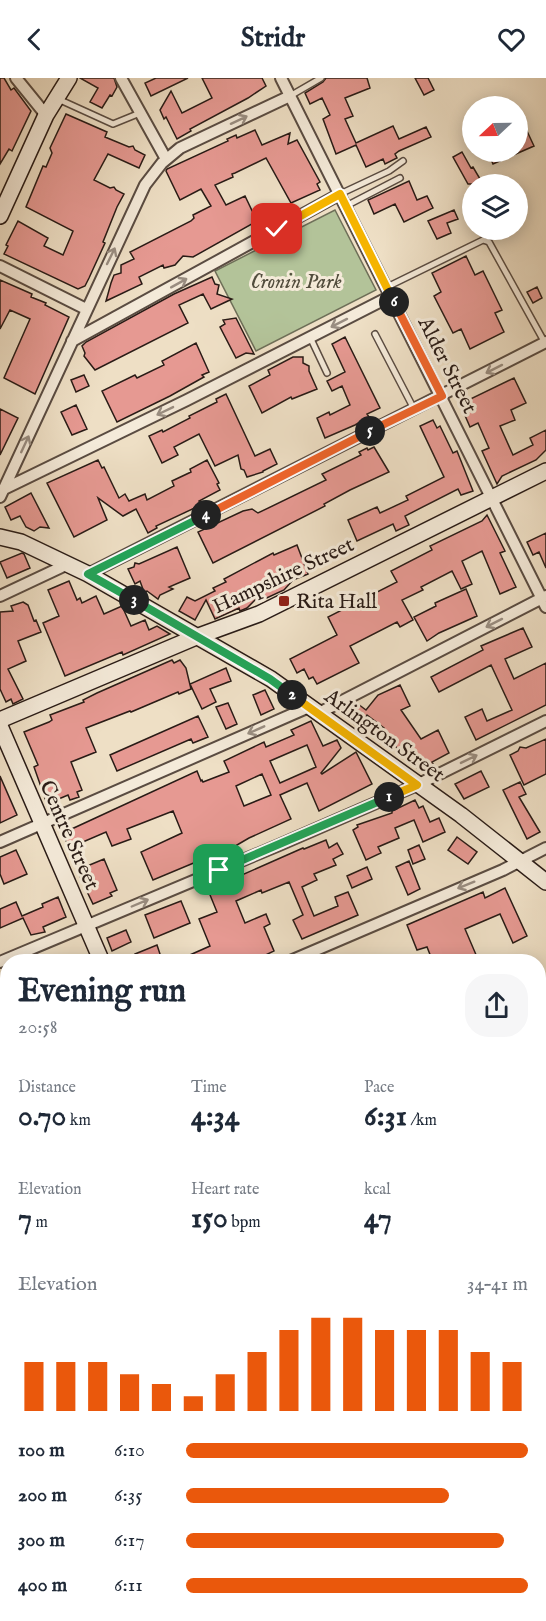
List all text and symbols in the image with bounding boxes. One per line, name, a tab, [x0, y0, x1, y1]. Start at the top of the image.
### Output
text: Stridr	[241, 22, 305, 56]
icon: back	[18, 23, 51, 56]
icon: heart	[495, 23, 528, 56]
north arrow	[462, 96, 528, 162]
map controls	[462, 96, 528, 240]
one-way arrow	[229, 113, 247, 125]
button: layers	[462, 174, 528, 240]
pin	[251, 203, 302, 254]
icon: check	[260, 212, 293, 245]
one-way arrow	[106, 247, 118, 265]
park label: Cronin Park	[250, 269, 342, 296]
one-way arrow	[170, 277, 187, 289]
pin: 6	[379, 287, 409, 317]
text: 6	[391, 292, 397, 312]
street label: Alder Street	[410, 312, 483, 419]
one-way arrow	[331, 317, 349, 329]
one-way arrow	[486, 363, 503, 375]
one-way arrow	[157, 405, 175, 417]
pin: 5	[355, 416, 385, 446]
text: 5	[367, 421, 373, 441]
one-way arrow	[20, 435, 31, 453]
pin: 4	[191, 500, 221, 530]
text: 4	[202, 505, 210, 525]
street label: Hampshire Street	[209, 532, 359, 621]
pin: 3	[119, 585, 149, 615]
place label: Rita Hall	[296, 589, 377, 616]
text: 3	[131, 590, 137, 610]
marker: Rita Hall	[277, 594, 291, 608]
one-way arrow	[486, 617, 503, 629]
pin: 2	[277, 680, 307, 710]
street label: Arlington Street	[318, 683, 450, 789]
text: 2	[288, 685, 296, 705]
one-way arrow	[247, 725, 265, 736]
one-way arrow	[460, 752, 478, 764]
street label: Centre Street	[32, 777, 105, 895]
pin: 1	[374, 782, 404, 812]
text: 1	[386, 787, 392, 807]
pin	[193, 844, 244, 895]
icon: arrive	[202, 853, 235, 886]
one-way arrow	[457, 880, 476, 891]
one-way arrow	[131, 897, 149, 908]
text: Evening run	[18, 971, 186, 1013]
button: share	[465, 974, 528, 1037]
text: 20:58	[18, 1015, 58, 1040]
text: Distance	[18, 1078, 76, 1098]
text: Time	[191, 1078, 227, 1098]
text: Pace	[364, 1078, 394, 1098]
text: 0.70	[18, 1098, 66, 1136]
text: 4:34	[191, 1098, 240, 1136]
text: 6:31	[364, 1098, 407, 1136]
text: km	[66, 1111, 91, 1131]
text: /km	[407, 1111, 437, 1131]
text: Elevation	[18, 1180, 81, 1200]
text: Heart rate	[191, 1180, 259, 1200]
text: kcal	[364, 1180, 391, 1200]
text: 7	[18, 1200, 32, 1238]
text: 150	[191, 1200, 228, 1238]
text: 47	[364, 1200, 392, 1238]
text: m	[32, 1213, 48, 1233]
text: bpm	[228, 1213, 261, 1233]
text: Elevation	[18, 1272, 97, 1297]
text: 34–41 m	[467, 1272, 528, 1297]
text: 100 m	[18, 1438, 65, 1463]
text: 6:10	[114, 1438, 145, 1463]
text: 200 m	[18, 1483, 67, 1508]
text: 6:35	[114, 1483, 142, 1508]
text: 300 m	[18, 1528, 65, 1553]
text: 6:17	[114, 1528, 145, 1553]
text: 400 m	[18, 1573, 67, 1598]
text: 6:11	[114, 1573, 143, 1598]

